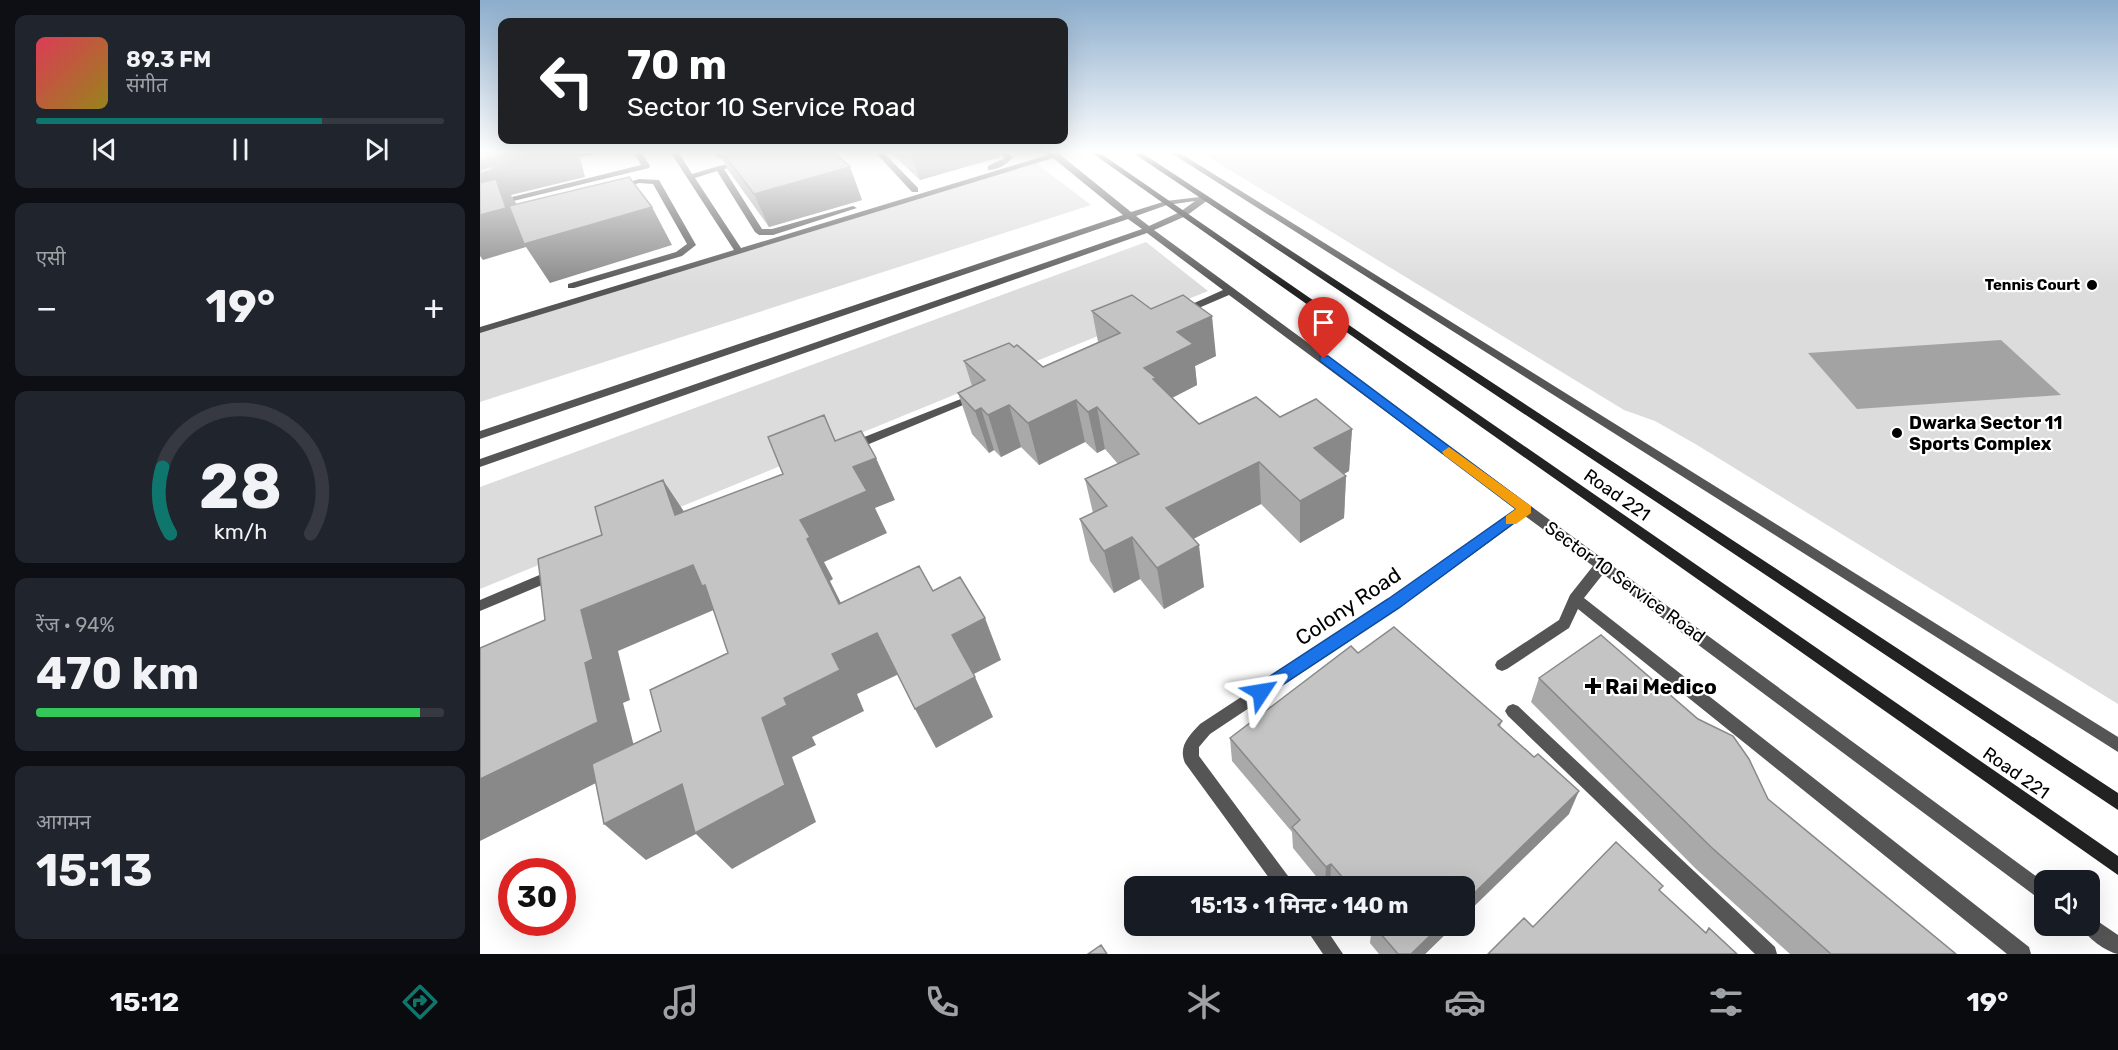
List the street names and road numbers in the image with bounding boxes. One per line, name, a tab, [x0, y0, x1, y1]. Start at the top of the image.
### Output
street label: Road 221	[1580, 464, 1654, 526]
street label: Sector 10 Service Road	[1541, 517, 1709, 647]
street label: Colony Road	[1291, 562, 1405, 650]
street label: Road 221	[1979, 742, 2053, 804]

